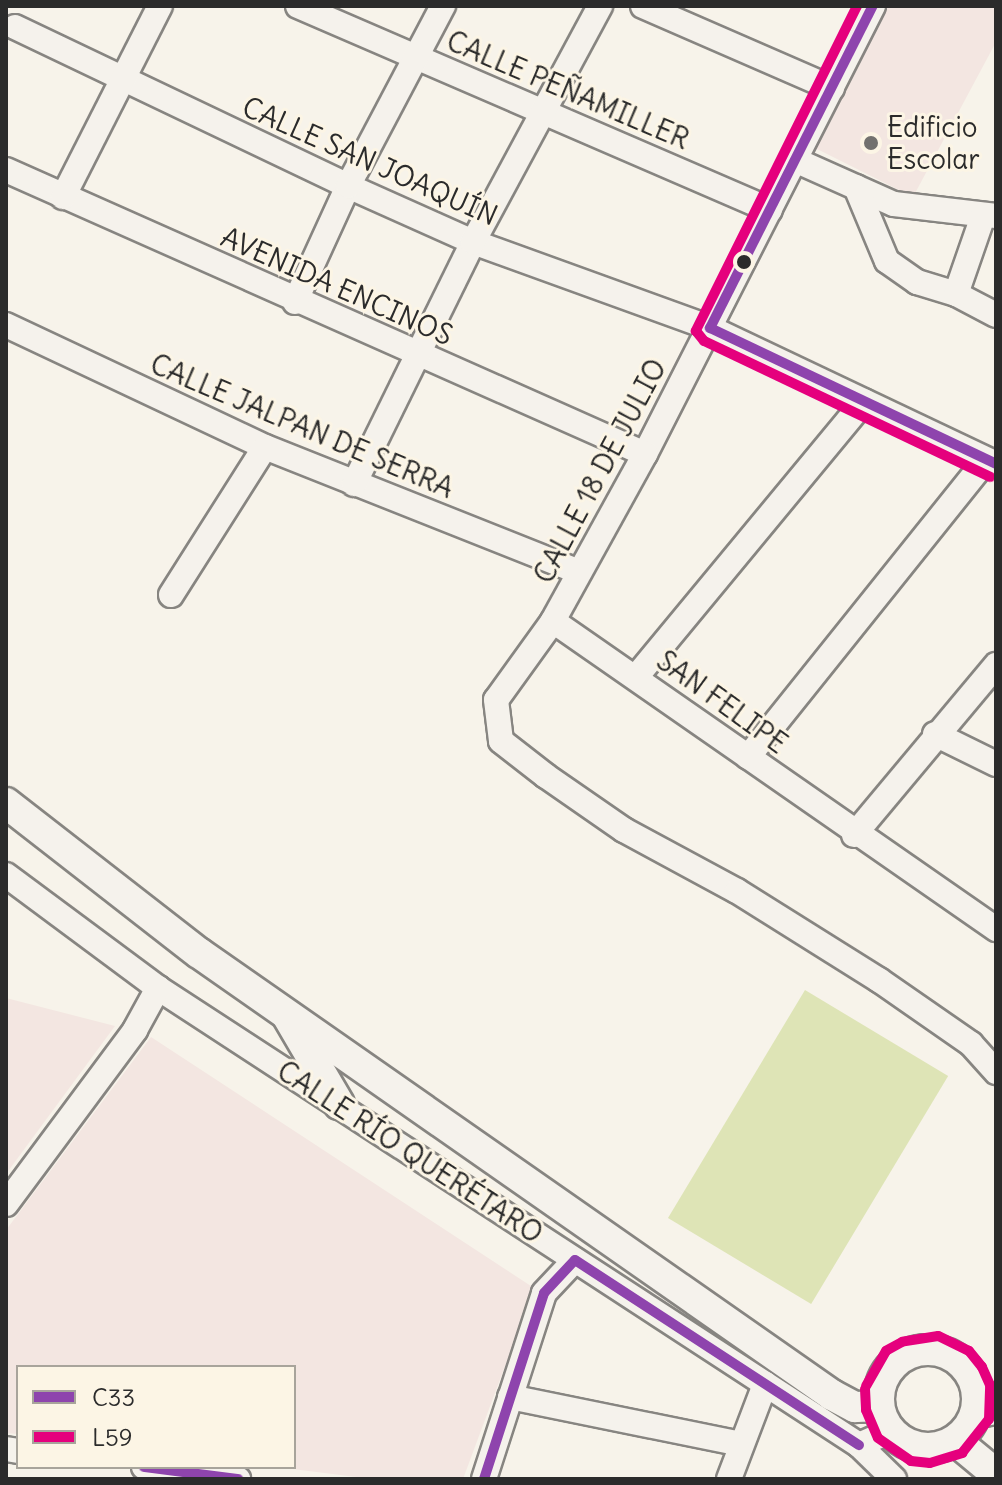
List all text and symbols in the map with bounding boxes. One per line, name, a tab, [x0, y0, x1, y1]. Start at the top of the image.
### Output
street label: CALLE PEÑAMILLER	[442, 24, 694, 156]
street label: CALLE SAN JOAQUÍN	[237, 90, 503, 232]
place label: Edificio Escolar	[887, 110, 980, 176]
marker: Edificio Escolar	[862, 134, 880, 152]
street label: AVENIDA ENCINOS	[216, 220, 458, 352]
unlabelled marker	[736, 254, 752, 270]
street label: CALLE JALPAN DE SERRA	[145, 347, 459, 505]
street label: CALLE 18 DE JULIO	[527, 353, 673, 589]
street label: SAN FELIPE	[650, 644, 794, 760]
street label: CALLE RÍO QUERÉTARO	[271, 1054, 549, 1250]
legend	[16, 1365, 296, 1469]
text: C33	[92, 1382, 135, 1412]
text: L59	[92, 1422, 133, 1452]

